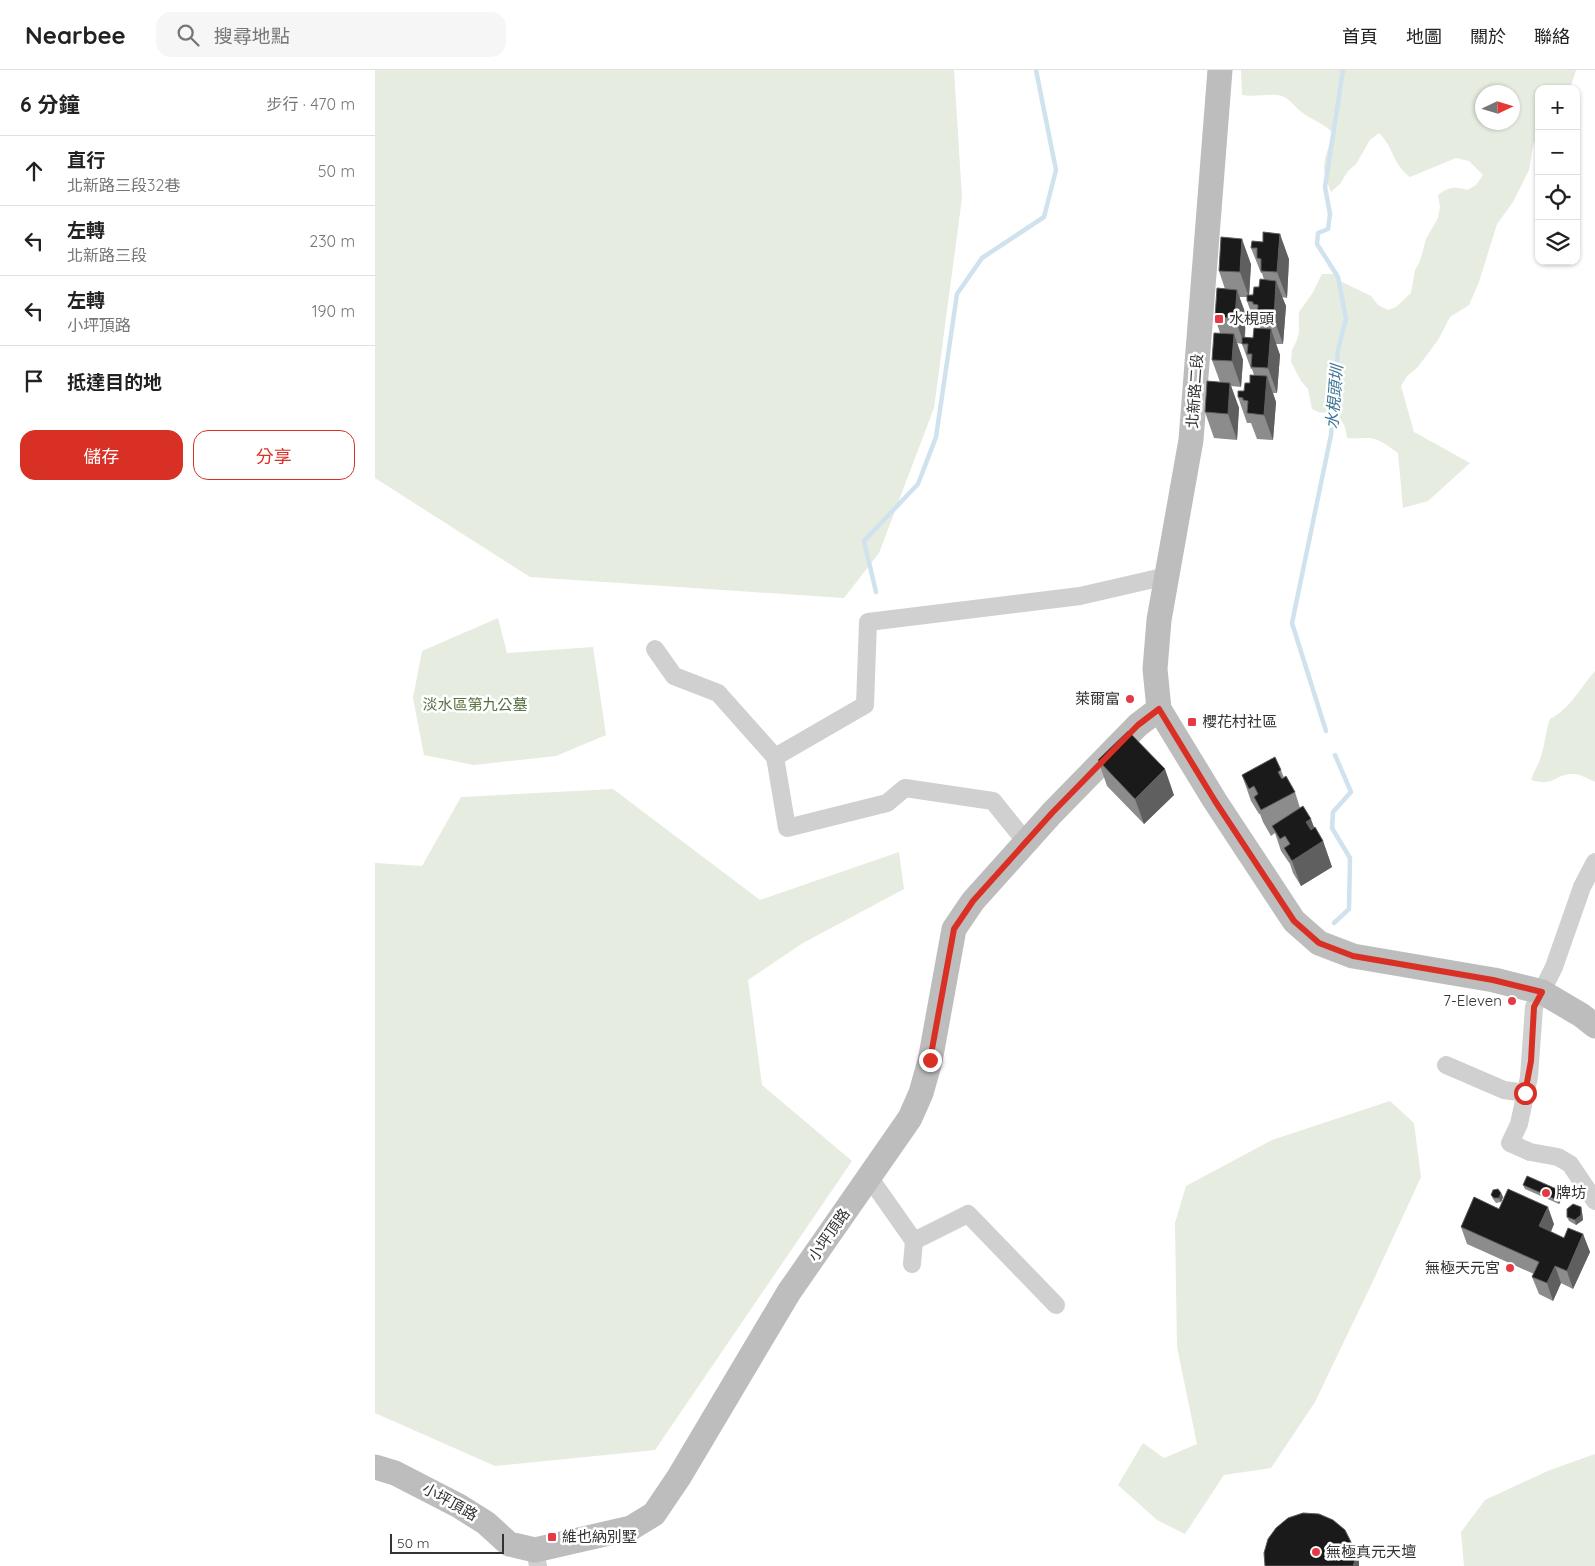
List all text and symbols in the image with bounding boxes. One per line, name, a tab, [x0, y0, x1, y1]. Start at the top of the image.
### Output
search box	[156, 12, 506, 57]
text: Nearbee	[25, 20, 126, 50]
icon: search	[174, 21, 202, 49]
text: 搜尋地點	[214, 24, 290, 48]
text: 首頁	[1342, 25, 1378, 48]
text: 地圖	[1406, 25, 1442, 48]
text: 關於	[1470, 25, 1506, 48]
text: 聯絡	[1534, 25, 1570, 48]
north arrow	[1475, 85, 1520, 130]
map controls	[1535, 85, 1580, 265]
button: +	[1535, 85, 1580, 130]
text: 6 分鐘	[20, 91, 80, 117]
text: 步行 · 470 m	[267, 94, 355, 114]
button: −	[1535, 130, 1580, 175]
text: 直行	[67, 148, 105, 172]
icon: ahead	[20, 157, 48, 185]
text: 50 m	[318, 161, 355, 181]
text: 北新路三段32巷	[67, 175, 180, 195]
button: locate	[1535, 175, 1580, 220]
text: 左轉	[67, 218, 105, 242]
button: layers	[1535, 220, 1580, 265]
icon: left	[20, 227, 48, 255]
text: 230 m	[309, 231, 355, 251]
text: 北新路三段	[67, 245, 147, 265]
text: 左轉	[67, 288, 105, 312]
icon: left	[20, 297, 48, 325]
text: 190 m	[312, 301, 355, 321]
place label: 水梘頭	[1229, 309, 1274, 328]
marker: 水梘頭	[1213, 313, 1225, 325]
text: 小坪頂路	[67, 315, 131, 335]
street label: 北新路二段	[1182, 353, 1207, 429]
water label: 水梘頭圳	[1321, 362, 1347, 430]
icon: arrive	[20, 367, 48, 395]
text: 抵達目的地	[67, 370, 162, 394]
button: 儲存	[20, 430, 183, 480]
button: 分享	[193, 430, 355, 480]
place label: 萊爾富	[1075, 689, 1120, 708]
marker: 萊爾富	[1124, 693, 1136, 705]
park label: 淡水區第九公墓	[422, 695, 528, 714]
place label: 櫻花村社區	[1202, 712, 1277, 731]
marker: 櫻花村社區	[1186, 716, 1198, 728]
place label: 7-Eleven	[1443, 991, 1502, 1010]
marker: 7-Eleven	[1506, 995, 1518, 1007]
route end	[919, 1049, 942, 1072]
route start	[1514, 1082, 1537, 1105]
place label: 牌坊	[1556, 1183, 1586, 1202]
marker: 牌坊	[1540, 1187, 1552, 1199]
street label: 小坪頂路	[804, 1205, 854, 1265]
place label: 無極天元宮	[1425, 1258, 1500, 1277]
marker: 無極天元宮	[1504, 1262, 1516, 1274]
street label: 小坪頂路	[419, 1479, 481, 1524]
place label: 維也納別墅	[562, 1527, 637, 1546]
scale bar	[390, 1531, 504, 1554]
marker: 維也納別墅	[546, 1531, 558, 1543]
text: 50 m	[397, 1534, 430, 1552]
place label: 無極真元天壇	[1326, 1542, 1416, 1561]
marker: 無極真元天壇	[1310, 1546, 1322, 1558]

